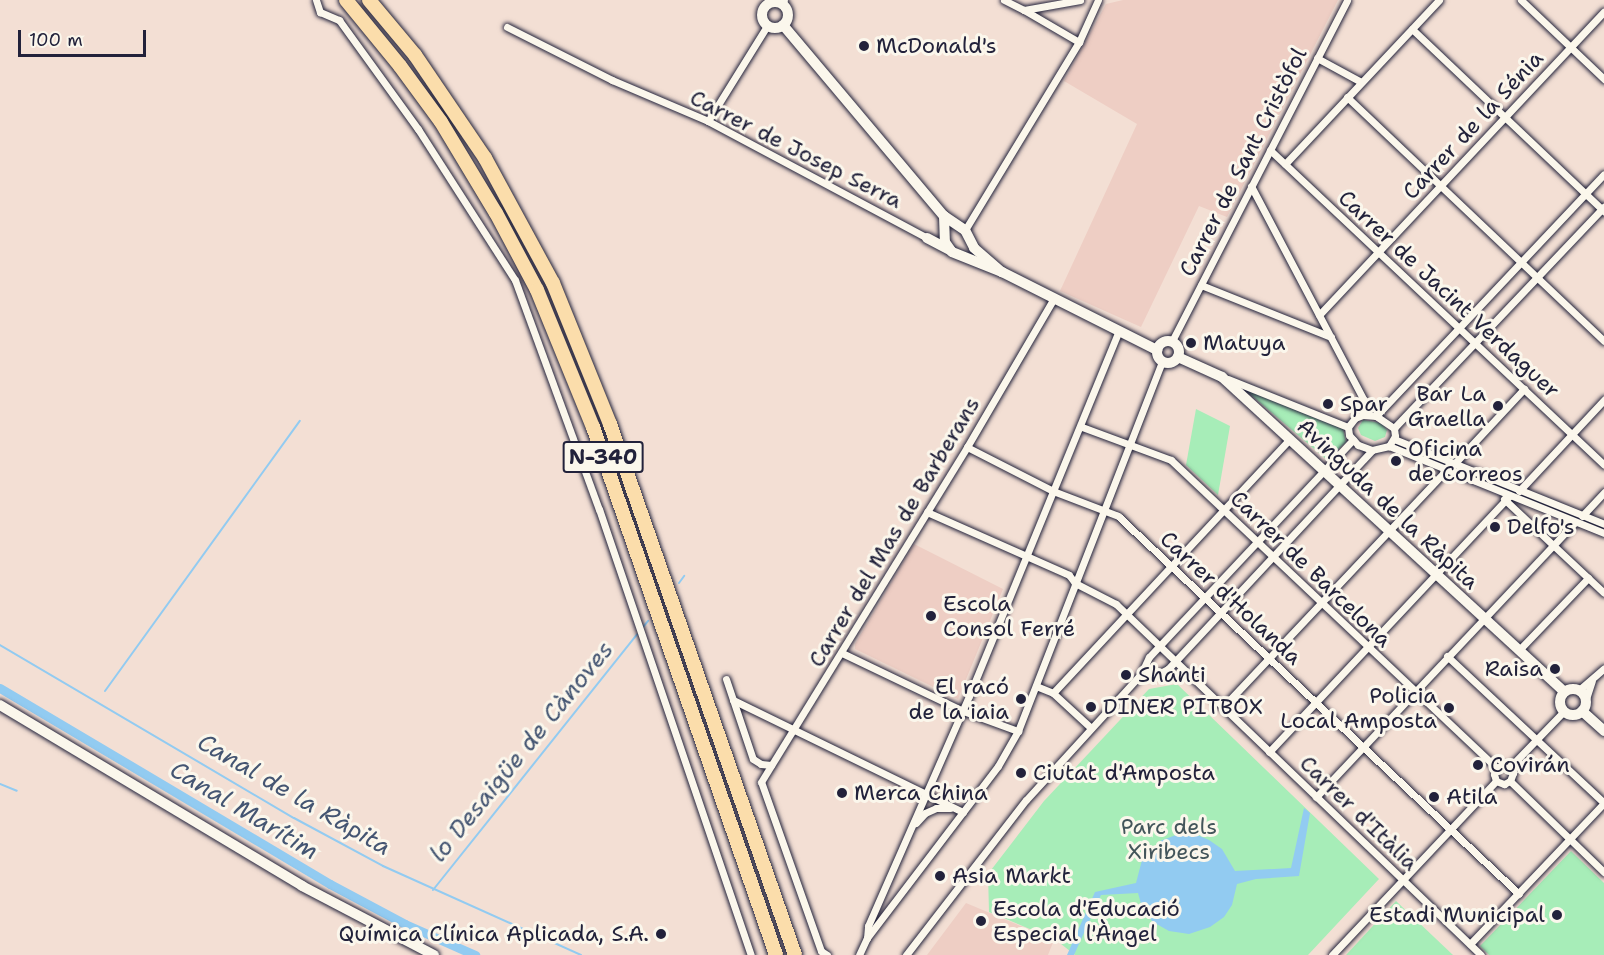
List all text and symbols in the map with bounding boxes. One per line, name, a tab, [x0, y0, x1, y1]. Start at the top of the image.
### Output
scale bar	[21, 18, 148, 56]
text: 100 m	[29, 28, 83, 52]
place label: McDonald's	[876, 33, 997, 59]
marker: McDonald's	[857, 39, 871, 53]
street label: Carrer de Sant Cristòfol	[1174, 43, 1312, 281]
street label: Carrer de la Sénia	[1397, 45, 1549, 205]
street label: Carrer de Josep Serra	[686, 84, 906, 214]
street label: Carrer de Jacint Verdaguer	[1333, 185, 1565, 403]
place label: Matuya	[1203, 330, 1285, 356]
marker: Matuya	[1184, 336, 1198, 350]
place label: Bar La Graella	[1408, 380, 1486, 432]
place label: Spar	[1340, 391, 1388, 417]
street label: Carrer del Mas de Barberans	[803, 392, 985, 672]
marker: Spar	[1321, 397, 1335, 411]
marker: Bar La Graella	[1491, 399, 1505, 413]
street label: Avinguda de la Ràpita	[1292, 413, 1484, 595]
place label: Oficina de Correos	[1408, 435, 1523, 487]
road number: N-340	[562, 439, 644, 475]
marker: Oficina de Correos	[1389, 454, 1403, 468]
street label: Carrer de Barcelona	[1225, 485, 1397, 653]
place label: Delfo's	[1507, 514, 1575, 540]
marker: Delfo's	[1488, 520, 1502, 534]
street label: Carrer d'Holanda	[1155, 526, 1307, 670]
place label: Escola Consol Ferré	[943, 590, 1075, 642]
marker: Escola Consol Ferré	[924, 609, 938, 623]
water label: lo Desaigüe de Cànoves	[424, 636, 620, 868]
place label: Raisa	[1485, 656, 1543, 682]
place label: Shanti	[1138, 662, 1206, 688]
marker: Raisa	[1548, 662, 1562, 676]
marker: Shanti	[1119, 668, 1133, 682]
place label: El racó de la iaia	[909, 673, 1009, 724]
place label: Policia Local Amposta	[1280, 682, 1437, 734]
marker: El racó de la iaia	[1014, 692, 1028, 706]
place label: DINER PITBOX	[1103, 694, 1263, 720]
marker: DINER PITBOX	[1084, 700, 1098, 714]
marker: Policia Local Amposta	[1442, 701, 1456, 715]
water label: Canal de la Ràpita	[192, 728, 396, 862]
street label: Carrer d'Itàlia	[1294, 750, 1424, 876]
place label: Covirán	[1490, 752, 1570, 778]
water label: Canal Marítim	[165, 755, 323, 867]
marker: Covirán	[1471, 758, 1485, 772]
place label: Ciutat d'Amposta	[1033, 760, 1215, 786]
marker: Ciutat d'Amposta	[1014, 766, 1028, 780]
place label: Merca China	[854, 780, 988, 806]
place label: Atila	[1446, 784, 1497, 810]
marker: Merca China	[835, 786, 849, 800]
marker: Atila	[1427, 790, 1441, 804]
park label: Parc dels Xiribecs	[1121, 813, 1217, 864]
place label: Asia Markt	[952, 863, 1071, 889]
marker: Asia Markt	[933, 869, 947, 883]
place label: Escola d'Educació Especial l'Àngel	[993, 895, 1180, 946]
place label: Estadi Municipal	[1369, 902, 1545, 928]
marker: Estadi Municipal	[1550, 908, 1564, 922]
marker: Escola d'Educació Especial l'Àngel	[974, 914, 988, 928]
place label: Química Clínica Aplicada, S.A.	[338, 921, 649, 947]
marker: Química Clínica Aplicada, S.A.	[654, 927, 668, 941]

